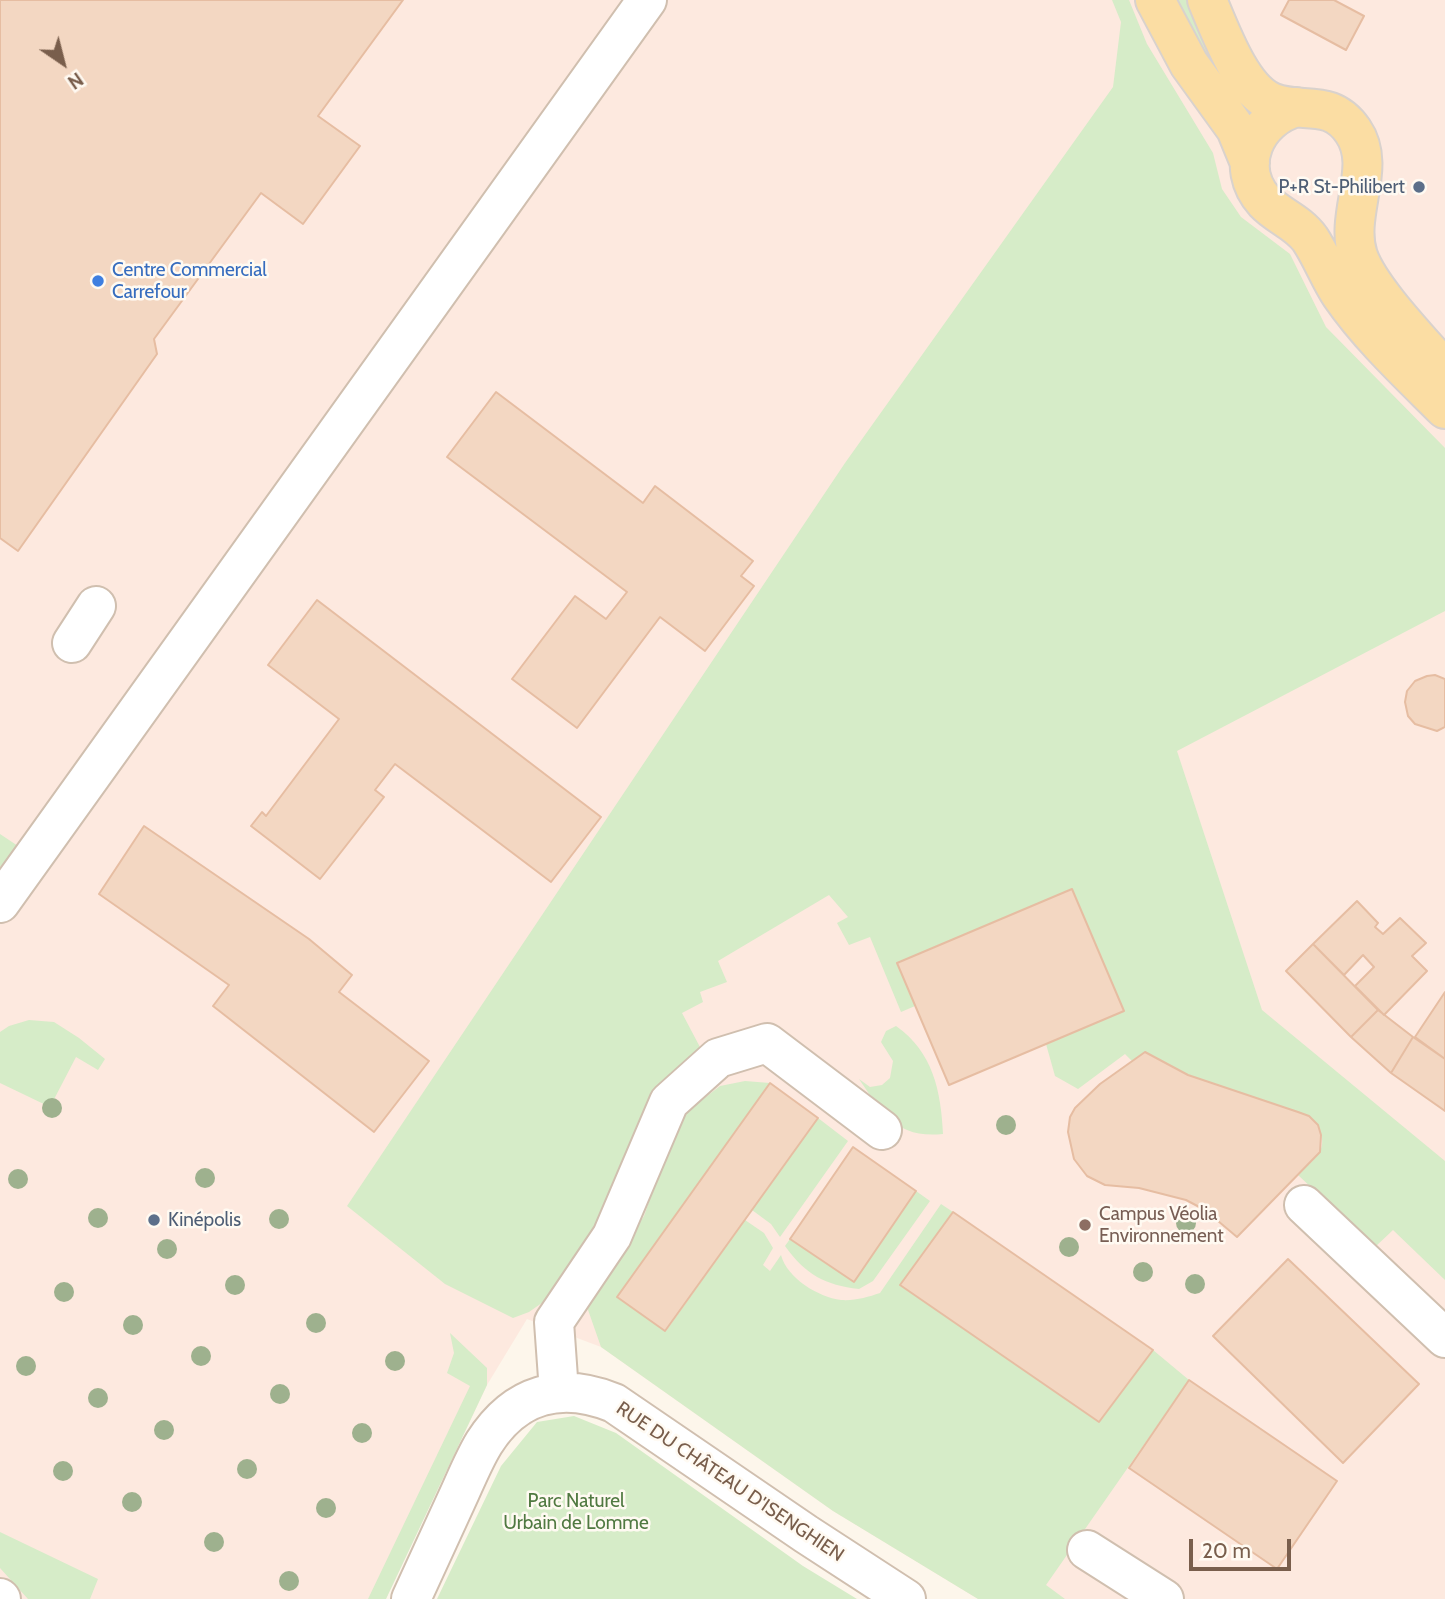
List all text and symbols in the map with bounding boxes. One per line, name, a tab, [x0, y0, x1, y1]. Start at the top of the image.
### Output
north arrow	[28, 28, 98, 98]
text: N	[63, 67, 87, 94]
place label: P+R St-Philibert	[1278, 176, 1405, 198]
marker: P+R St-Philibert	[1411, 179, 1427, 195]
place label: Centre Commercial Carrefour	[112, 259, 267, 303]
marker: Centre Commercial Carrefour	[90, 273, 106, 289]
place label: Campus Véolia Environnement	[1099, 1203, 1224, 1247]
place label: Kinépolis	[168, 1209, 241, 1231]
marker: Kinépolis	[146, 1212, 162, 1228]
marker: Campus Véolia Environnement	[1077, 1217, 1093, 1233]
street label: RUE DU CHÂTEAU D'ISENGHIEN	[612, 1397, 848, 1567]
park label: Parc Naturel Urbain de Lomme	[503, 1490, 649, 1534]
scale bar	[1193, 1526, 1294, 1570]
text: 20 m	[1202, 1538, 1251, 1563]

